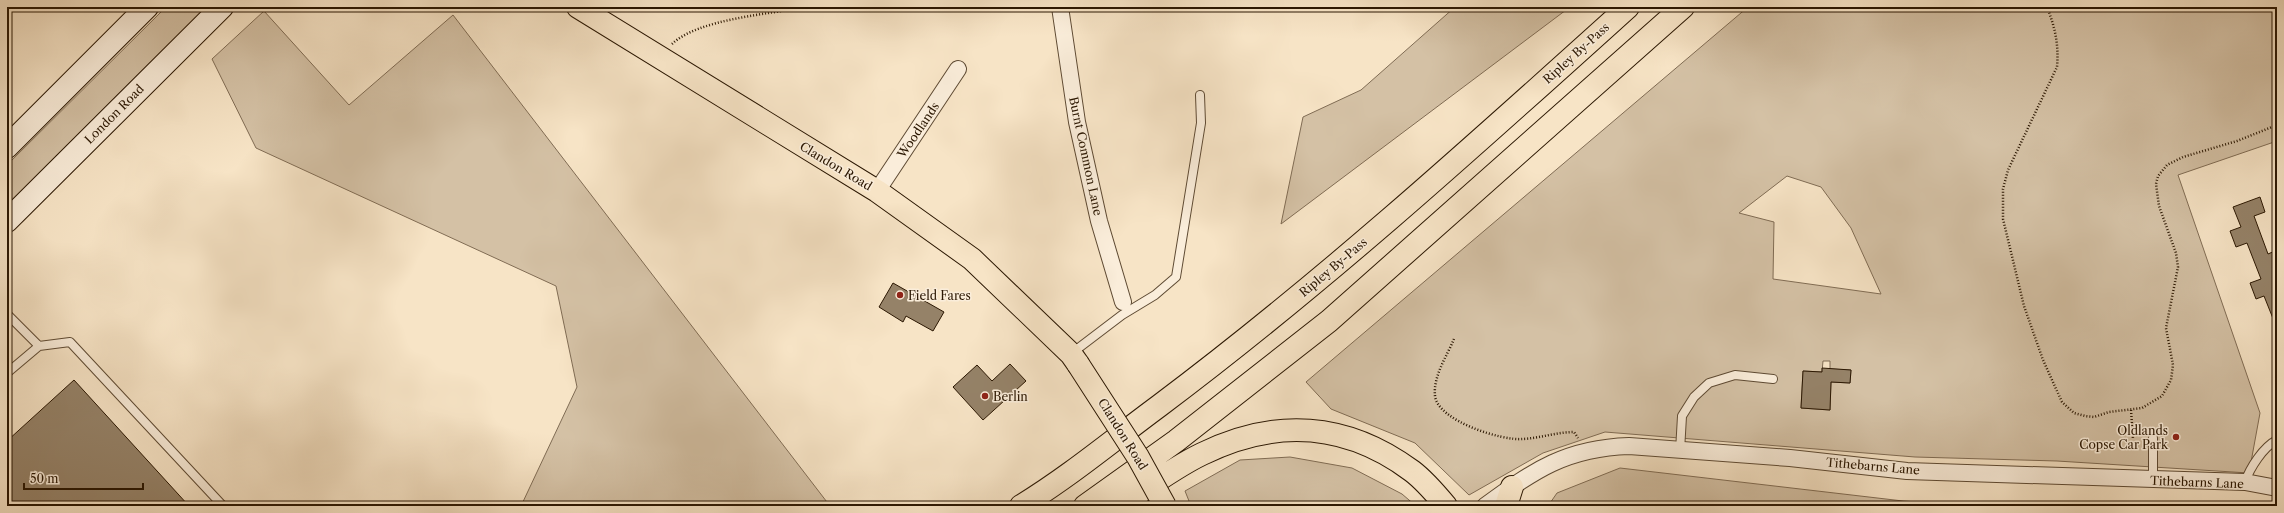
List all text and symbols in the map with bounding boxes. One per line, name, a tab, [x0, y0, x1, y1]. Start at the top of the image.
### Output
street label: Ripley By-Pass	[1540, 19, 1612, 87]
street label: London Road	[81, 81, 147, 147]
street label: Burnt Common Lane	[1066, 95, 1106, 217]
street label: Woodlands	[893, 99, 942, 162]
street label: Clandon Road	[797, 139, 875, 194]
street label: Ripley By-Pass	[1296, 234, 1370, 300]
place label: Field Fares	[908, 288, 971, 303]
marker: Field Fares	[895, 290, 905, 300]
place label: Berlin	[993, 389, 1028, 404]
marker: Berlin	[980, 391, 990, 401]
street label: Clandon Road	[1095, 395, 1151, 473]
place label: Oldlands Copse Car Park	[2079, 423, 2169, 452]
marker: Oldlands Copse Car Park	[2171, 432, 2181, 442]
street label: Tithebarns Lane	[1826, 454, 1921, 478]
scale bar	[24, 465, 143, 491]
text: 50 m	[30, 471, 59, 486]
street label: Tithebarns Lane	[2150, 473, 2244, 491]

